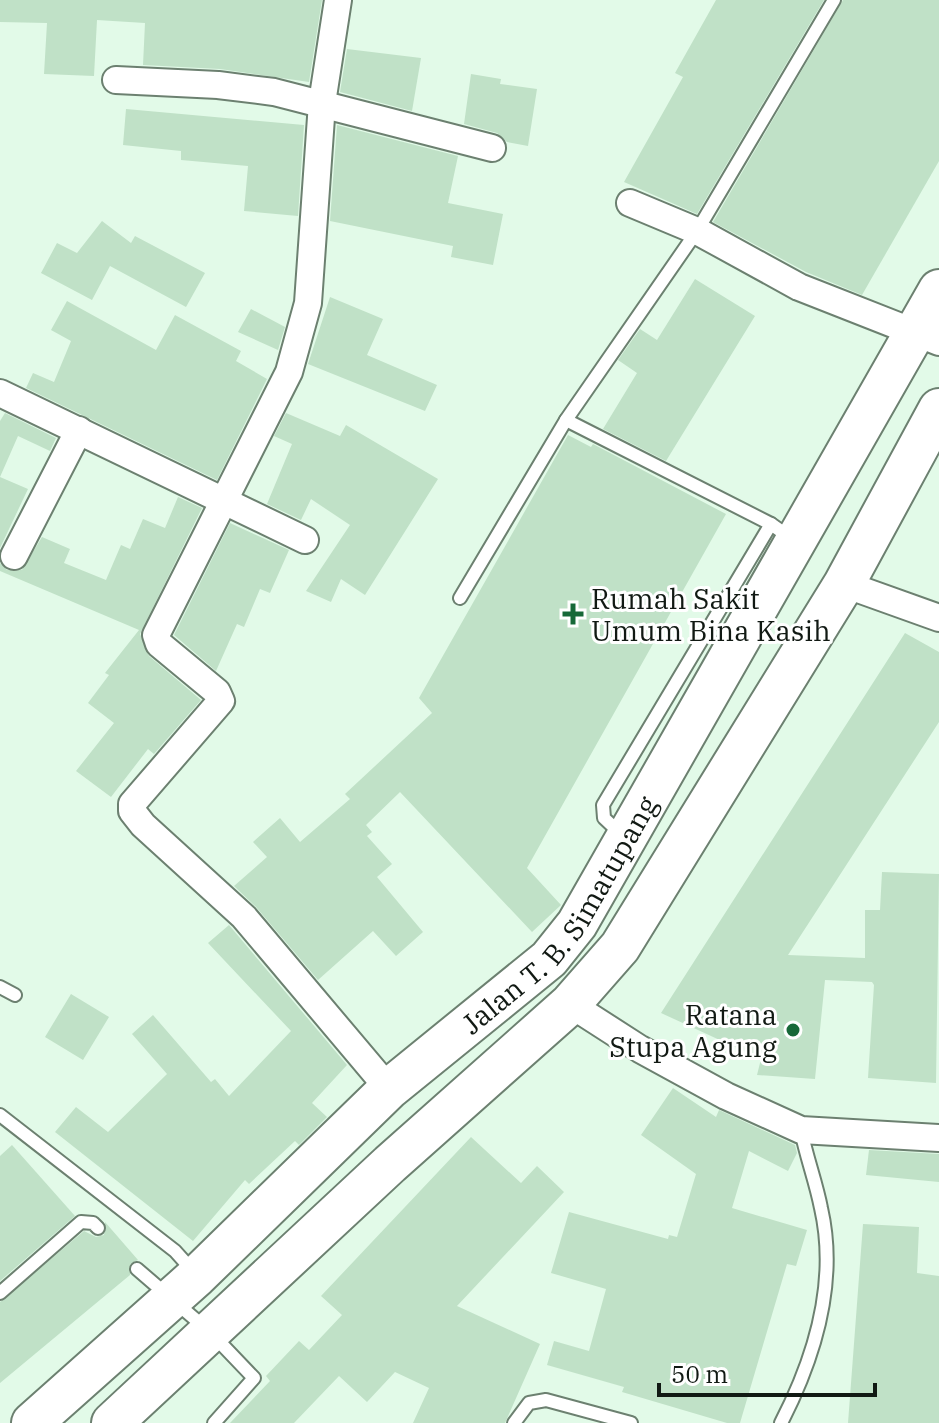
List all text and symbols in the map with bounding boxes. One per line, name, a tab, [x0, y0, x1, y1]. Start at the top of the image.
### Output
place label: Rumah Sakit Umum Bina Kasih	[591, 580, 831, 649]
marker: Rumah Sakit Umum Bina Kasih	[562, 603, 584, 625]
street label: Jalan T. B. Simatupang	[453, 789, 665, 1042]
place label: Ratana Stupa Agung	[609, 996, 777, 1065]
marker: Ratana Stupa Agung	[784, 1021, 802, 1039]
scale bar	[659, 1347, 875, 1397]
text: 50 m	[671, 1358, 728, 1390]

